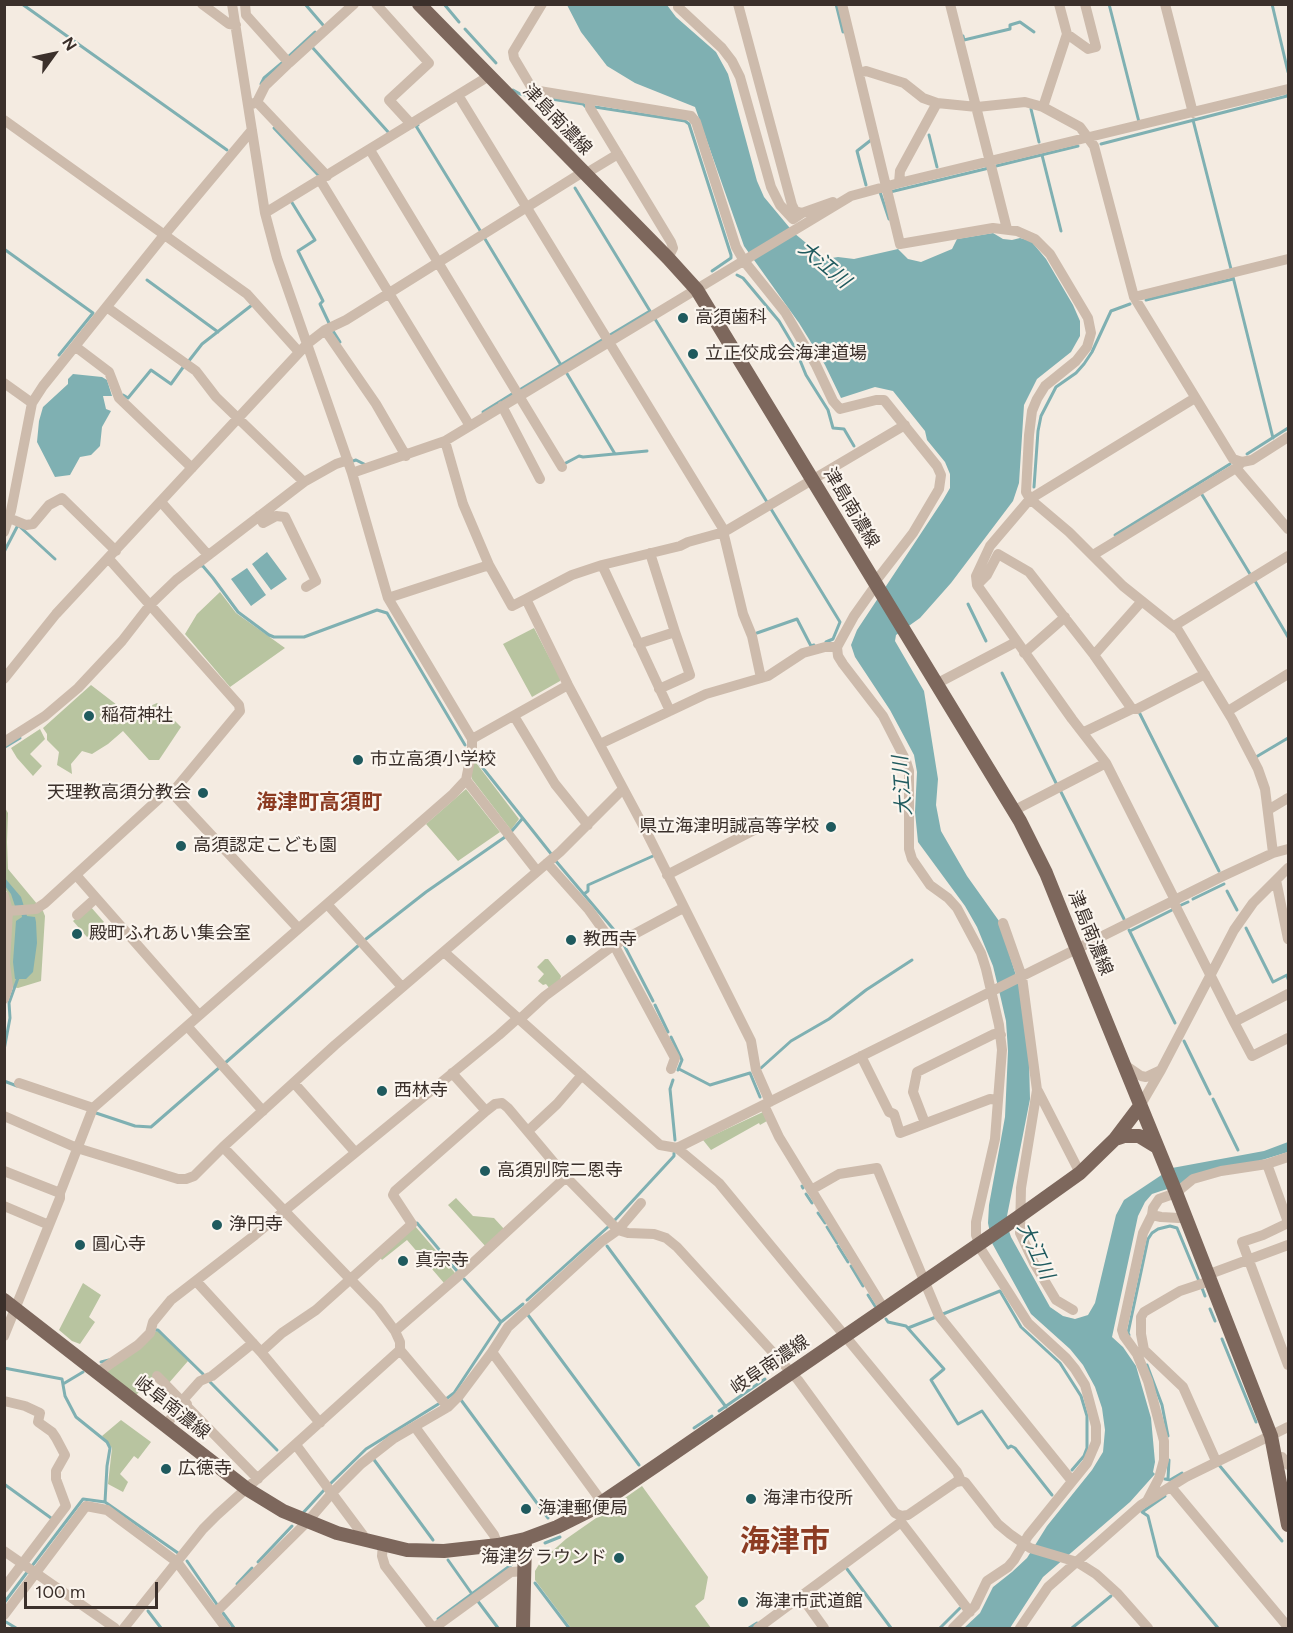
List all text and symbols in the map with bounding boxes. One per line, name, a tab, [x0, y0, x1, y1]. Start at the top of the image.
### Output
north arrow	[24, 24, 84, 84]
text: N	[58, 34, 81, 54]
street label: 津島南濃線	[518, 80, 596, 160]
water label: 大江川	[793, 237, 855, 293]
place label: 高須歯科	[695, 307, 767, 329]
marker: 高須歯科	[676, 311, 690, 325]
place label: 立正佼成会海津道場	[705, 343, 867, 365]
marker: 立正佼成会海津道場	[686, 347, 700, 361]
street label: 津島南濃線	[819, 464, 883, 552]
place label: 稲荷神社	[101, 705, 173, 727]
marker: 稲荷神社	[82, 709, 96, 723]
place label: 市立高須小学校	[370, 749, 496, 771]
marker: 市立高須小学校	[351, 753, 365, 767]
water label: 大江川	[889, 755, 917, 817]
place label: 天理教高須分教会	[47, 782, 191, 804]
marker: 天理教高須分教会	[196, 786, 210, 800]
district label: 海津町高須町	[256, 790, 382, 816]
place label: 県立海津明誠高等学校	[639, 816, 819, 838]
marker: 県立海津明誠高等学校	[824, 820, 838, 834]
place label: 高須認定こども園	[193, 835, 337, 857]
marker: 高須認定こども園	[174, 839, 188, 853]
street label: 津島南濃線	[1063, 887, 1117, 979]
place label: 殿町ふれあい集会室	[89, 923, 251, 945]
marker: 殿町ふれあい集会室	[70, 927, 84, 941]
place label: 教西寺	[583, 929, 637, 951]
marker: 教西寺	[564, 933, 578, 947]
place label: 西林寺	[394, 1080, 448, 1102]
marker: 西林寺	[375, 1084, 389, 1098]
place label: 高須別院二恩寺	[497, 1160, 623, 1182]
marker: 高須別院二恩寺	[478, 1164, 492, 1178]
place label: 浄円寺	[229, 1214, 283, 1236]
marker: 浄円寺	[210, 1218, 224, 1232]
water label: 大江川	[1011, 1219, 1059, 1283]
place label: 圓心寺	[92, 1234, 146, 1256]
marker: 圓心寺	[73, 1238, 87, 1252]
place label: 真宗寺	[415, 1250, 469, 1272]
marker: 真宗寺	[396, 1254, 410, 1268]
street label: 岐阜南濃線	[727, 1331, 813, 1399]
street label: 岐阜南濃線	[130, 1372, 214, 1444]
place label: 広徳寺	[178, 1458, 232, 1480]
marker: 広徳寺	[159, 1462, 173, 1476]
place label: 海津市役所	[763, 1488, 853, 1510]
marker: 海津市役所	[744, 1492, 758, 1506]
place label: 海津郵便局	[538, 1498, 628, 1520]
marker: 海津郵便局	[519, 1502, 533, 1516]
district label: 海津市	[740, 1524, 830, 1560]
place label: 海津グラウンド	[481, 1547, 607, 1569]
marker: 海津グラウンド	[612, 1551, 626, 1565]
scale bar	[27, 1570, 160, 1608]
text: 100 m	[35, 1581, 85, 1603]
place label: 海津市武道館	[755, 1591, 863, 1613]
marker: 海津市武道館	[736, 1595, 750, 1609]

